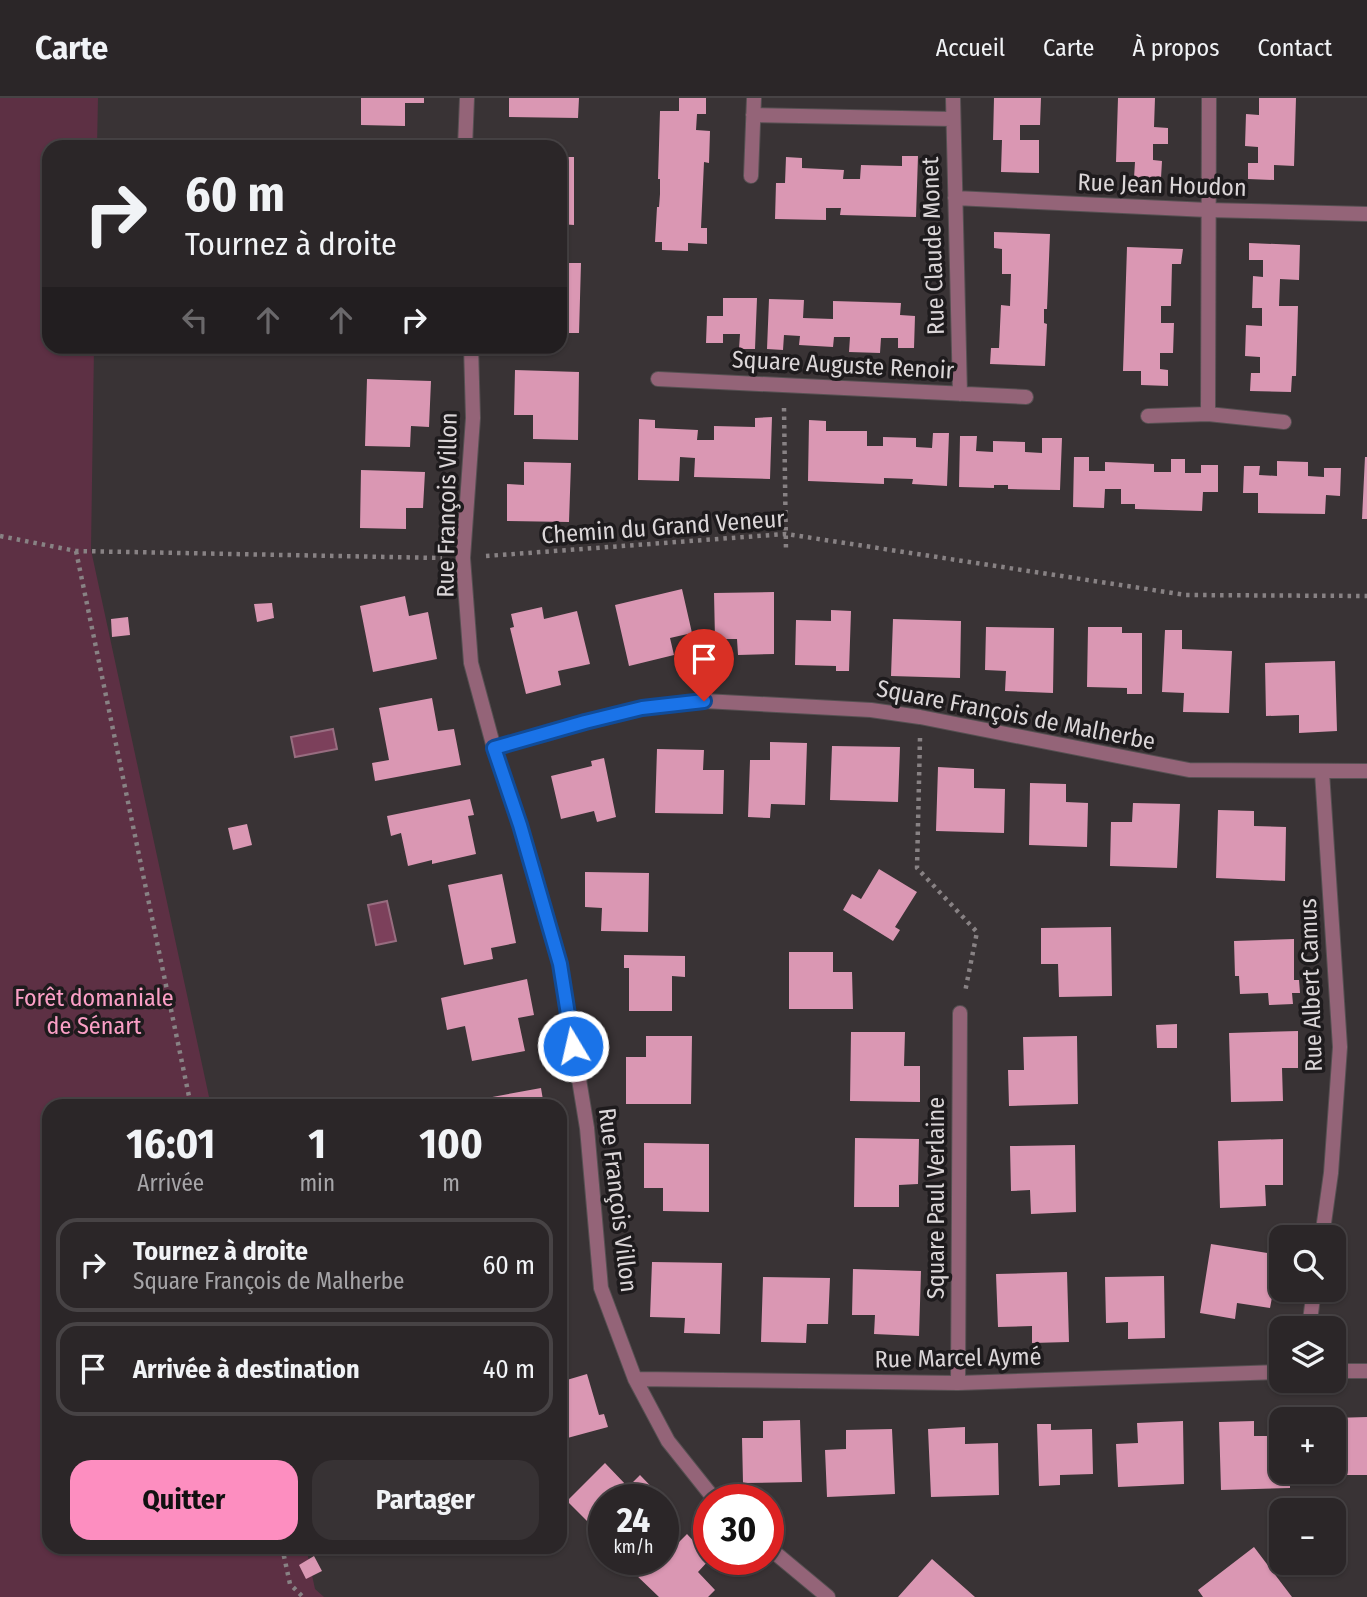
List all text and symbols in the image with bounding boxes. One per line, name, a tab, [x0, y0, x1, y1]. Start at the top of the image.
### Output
text: Carte	[35, 28, 108, 68]
text: Accueil	[936, 34, 1005, 62]
text: Carte	[1043, 34, 1094, 62]
text: À propos	[1132, 34, 1219, 62]
text: Contact	[1257, 34, 1332, 62]
street label: Rue Claude Monet	[916, 156, 950, 335]
text: 60 m	[185, 165, 285, 224]
icon: right	[70, 168, 161, 259]
street label: Rue Jean Houdon	[1077, 168, 1247, 202]
text: Tournez à droite	[185, 225, 397, 263]
icon: left	[176, 301, 214, 339]
icon: ahead	[249, 301, 287, 339]
icon: ahead	[322, 301, 360, 339]
icon: right	[395, 301, 433, 339]
street label: Square Auguste Renoir	[731, 345, 955, 385]
street label: Rue François Villon	[431, 412, 463, 598]
street label: Chemin du Grand Veneur	[541, 504, 786, 549]
pin	[674, 629, 734, 701]
icon: arrive	[685, 640, 723, 678]
street label: Square François de Malherbe	[874, 674, 1158, 756]
street label: Rue Albert Camus	[1294, 898, 1328, 1072]
park label: Forêt domaniale de Sénart	[14, 984, 174, 1040]
position arrow	[536, 1009, 610, 1083]
street label: Square Paul Verlaine	[922, 1097, 950, 1299]
street label: Rue François Villon	[593, 1106, 643, 1294]
text: 16:01	[126, 1119, 215, 1169]
text: 1	[308, 1119, 326, 1169]
text: 100	[419, 1119, 483, 1169]
text: Arrivée	[137, 1169, 204, 1197]
text: min	[299, 1169, 335, 1197]
text: m	[442, 1169, 460, 1197]
map controls	[1269, 1225, 1346, 1575]
button: search	[1269, 1225, 1346, 1302]
text: Tournez à droite	[133, 1236, 308, 1267]
icon: right	[74, 1246, 112, 1284]
text: 60 m	[482, 1250, 535, 1281]
text: Square François de Malherbe	[133, 1267, 404, 1295]
button: layers	[1269, 1316, 1346, 1393]
street label: Rue Marcel Aymé	[874, 1343, 1042, 1373]
icon: arrive	[74, 1350, 112, 1388]
text: Arrivée à destination	[133, 1354, 360, 1385]
text: 40 m	[483, 1354, 535, 1385]
button: +	[1269, 1407, 1346, 1484]
button: Quitter	[70, 1460, 298, 1540]
button: Partager	[312, 1460, 539, 1540]
speed limit sign: 30	[693, 1484, 784, 1575]
button: −	[1269, 1498, 1346, 1575]
text: 24	[617, 1499, 650, 1541]
text: km/h	[613, 1536, 654, 1558]

